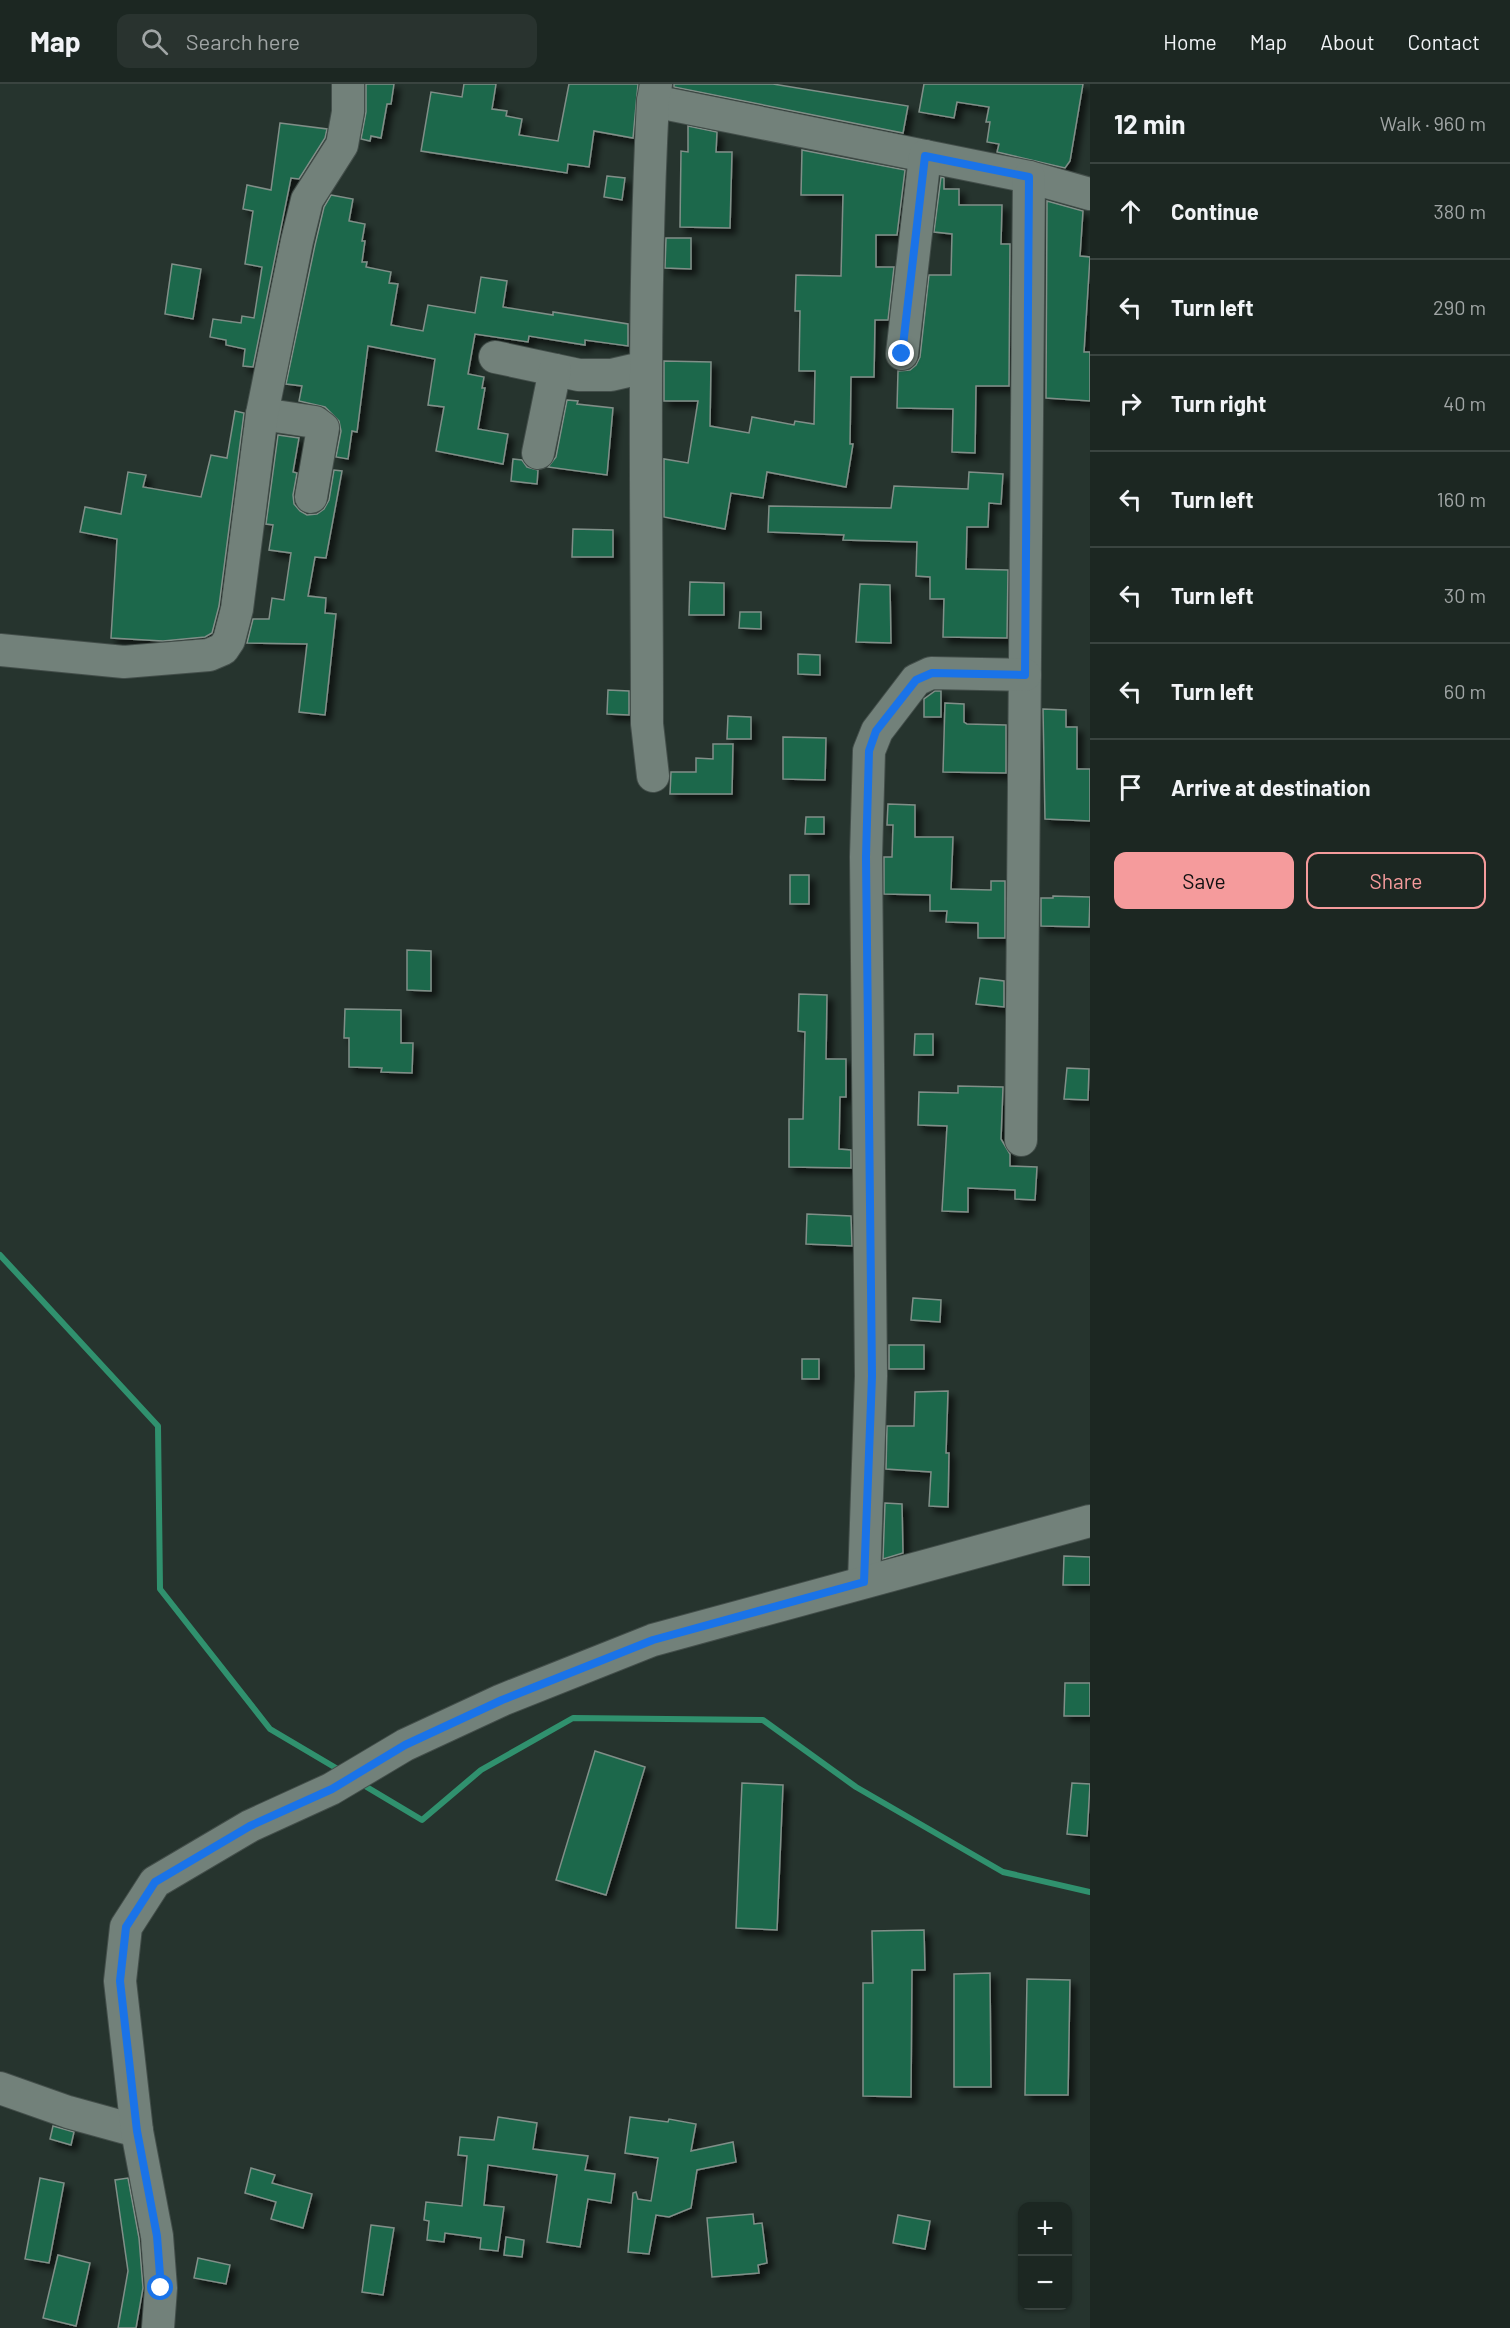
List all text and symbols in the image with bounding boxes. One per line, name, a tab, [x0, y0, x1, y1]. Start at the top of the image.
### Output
search box	[117, 14, 537, 68]
text: Map	[30, 24, 81, 58]
icon: search	[138, 25, 171, 58]
text: Search here	[186, 28, 300, 54]
text: Home	[1163, 29, 1217, 54]
text: Map	[1250, 29, 1287, 54]
text: About	[1320, 29, 1375, 54]
text: Contact	[1408, 29, 1480, 54]
text: 12 min	[1114, 108, 1186, 139]
text: Walk · 960 m	[1380, 111, 1486, 135]
icon: ahead	[1114, 195, 1147, 228]
text: Continue	[1171, 198, 1259, 224]
text: 380 m	[1433, 199, 1486, 223]
icon: left	[1114, 291, 1147, 324]
text: Turn left	[1171, 294, 1254, 320]
text: 290 m	[1433, 295, 1486, 319]
route end	[888, 340, 914, 366]
icon: right	[1114, 387, 1147, 420]
text: Turn right	[1171, 390, 1266, 416]
text: 40 m	[1443, 391, 1486, 415]
icon: left	[1114, 483, 1147, 516]
text: Turn left	[1171, 486, 1254, 512]
text: 160 m	[1437, 487, 1486, 511]
icon: left	[1114, 579, 1147, 612]
text: Turn left	[1171, 582, 1254, 608]
text: 30 m	[1444, 583, 1486, 607]
icon: left	[1114, 675, 1147, 708]
text: Turn left	[1171, 678, 1254, 704]
text: 60 m	[1444, 679, 1486, 703]
icon: arrive	[1114, 771, 1147, 804]
text: Arrive at destination	[1171, 774, 1370, 800]
button: Save	[1114, 852, 1294, 909]
button: Share	[1306, 852, 1486, 909]
map controls	[1018, 2202, 1072, 2310]
button: +	[1018, 2202, 1072, 2256]
button: −	[1018, 2256, 1072, 2310]
route start	[147, 2274, 173, 2300]

